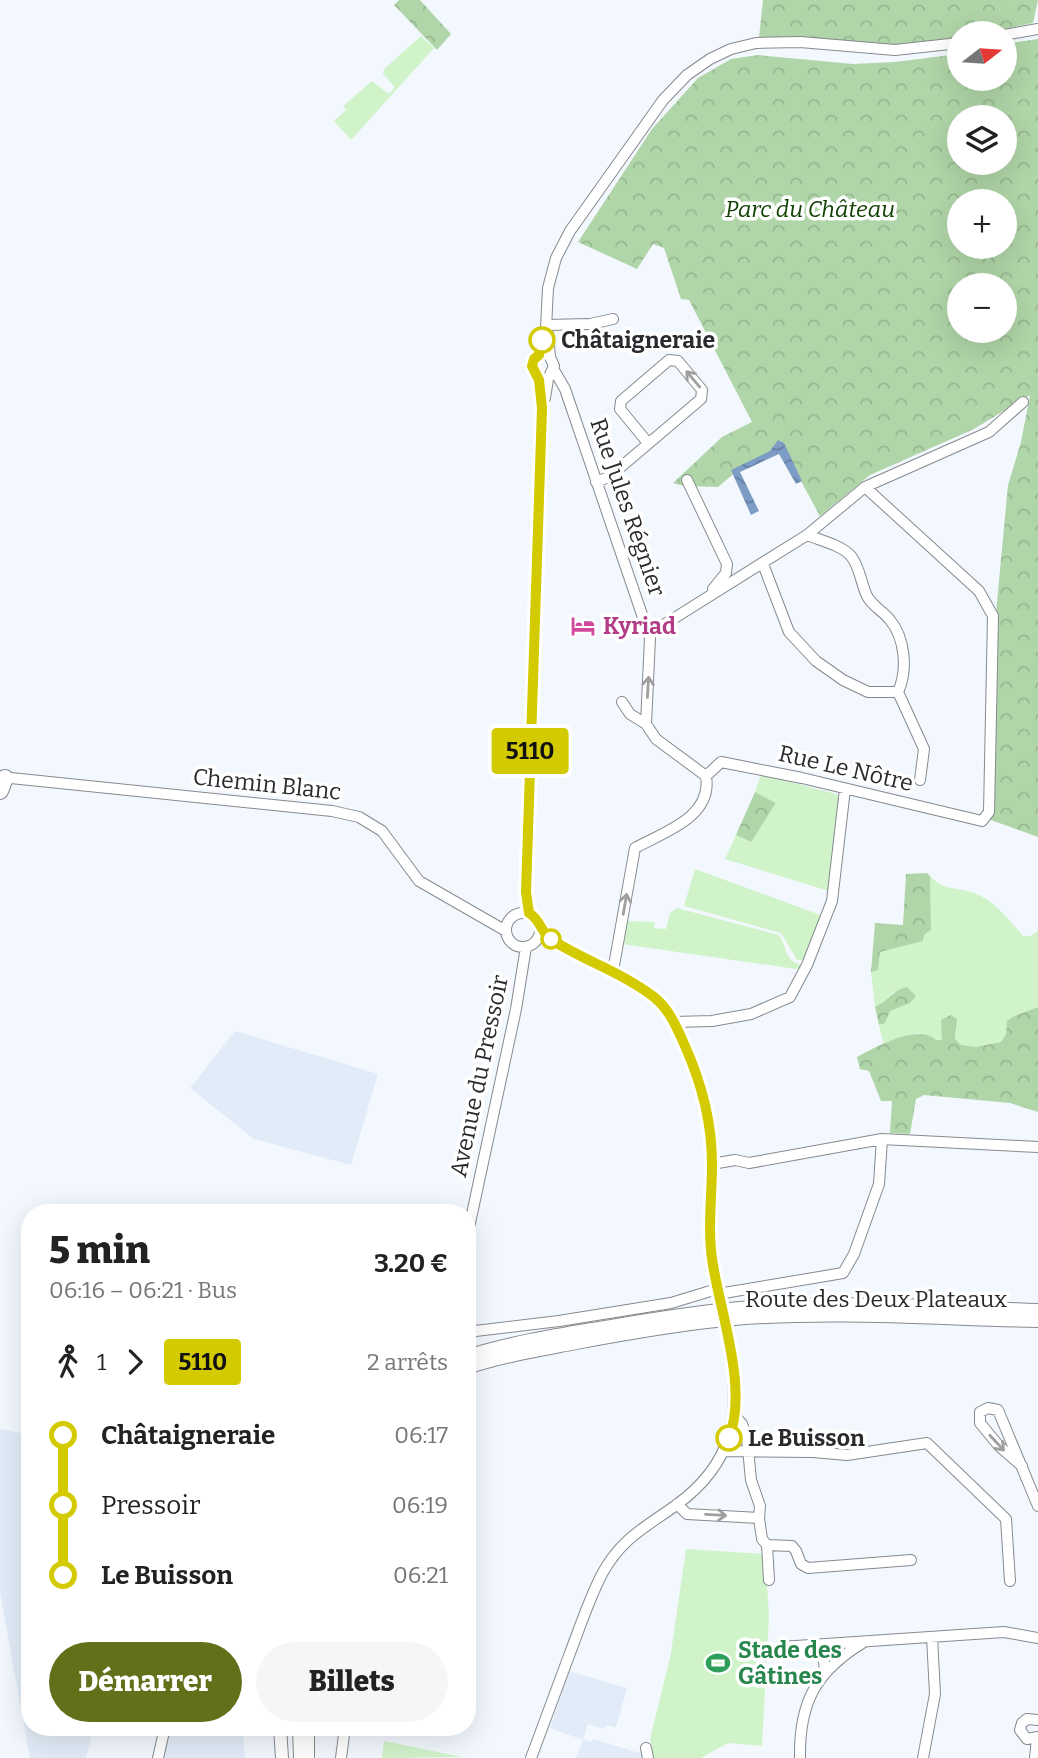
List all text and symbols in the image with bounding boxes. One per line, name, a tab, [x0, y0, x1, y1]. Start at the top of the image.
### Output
north arrow	[947, 21, 1017, 91]
map controls	[947, 21, 1017, 343]
button: layers	[947, 105, 1017, 175]
button: +	[947, 189, 1017, 259]
park label: Parc du Château	[725, 195, 895, 223]
button: −	[947, 273, 1017, 343]
place label: Châtaigneraie	[561, 326, 715, 354]
marker: Châtaigneraie	[529, 327, 555, 353]
one-way arrow	[685, 370, 701, 388]
street label: Rue Jules Régnier	[584, 414, 672, 600]
hotel icon: Kyriad	[569, 612, 597, 640]
place label: Kyriad	[603, 612, 676, 640]
one-way arrow	[641, 676, 654, 699]
line badge: 5110	[481, 728, 579, 774]
text: 5110	[506, 737, 554, 765]
street label: Rue Le Nôtre	[776, 739, 916, 797]
street label: Chemin Blanc	[192, 762, 342, 806]
one-way arrow	[619, 893, 632, 916]
unlabelled marker	[541, 929, 561, 949]
street label: Avenue du Pressoir	[444, 972, 514, 1180]
text: 5 min	[49, 1227, 150, 1273]
text: 3.20 €	[374, 1248, 448, 1279]
text: 06:16 – 06:21 · Bus	[49, 1276, 237, 1304]
street label: Route des Deux Plateaux	[745, 1285, 1007, 1313]
icon: walk	[49, 1343, 87, 1381]
icon: forward	[116, 1343, 154, 1381]
text: 1	[97, 1348, 106, 1376]
text: 5110	[178, 1348, 227, 1376]
text: 2 arrêts	[367, 1348, 448, 1376]
text: Châtaigneraie	[101, 1420, 275, 1451]
text: 06:17	[394, 1421, 448, 1449]
place label: Le Buisson	[748, 1424, 865, 1452]
marker: Le Buisson	[716, 1425, 742, 1451]
one-way arrow	[989, 1434, 1006, 1451]
text: Pressoir	[101, 1490, 200, 1521]
text: 06:19	[392, 1491, 448, 1519]
one-way arrow	[704, 1509, 727, 1522]
text: Le Buisson	[101, 1560, 233, 1591]
text: 06:21	[393, 1561, 448, 1589]
place label: Stade des Gâtines	[738, 1636, 842, 1690]
button: Démarrer	[49, 1642, 242, 1722]
button: Billets	[256, 1642, 448, 1722]
sports icon: Stade des Gâtines	[704, 1649, 732, 1677]

